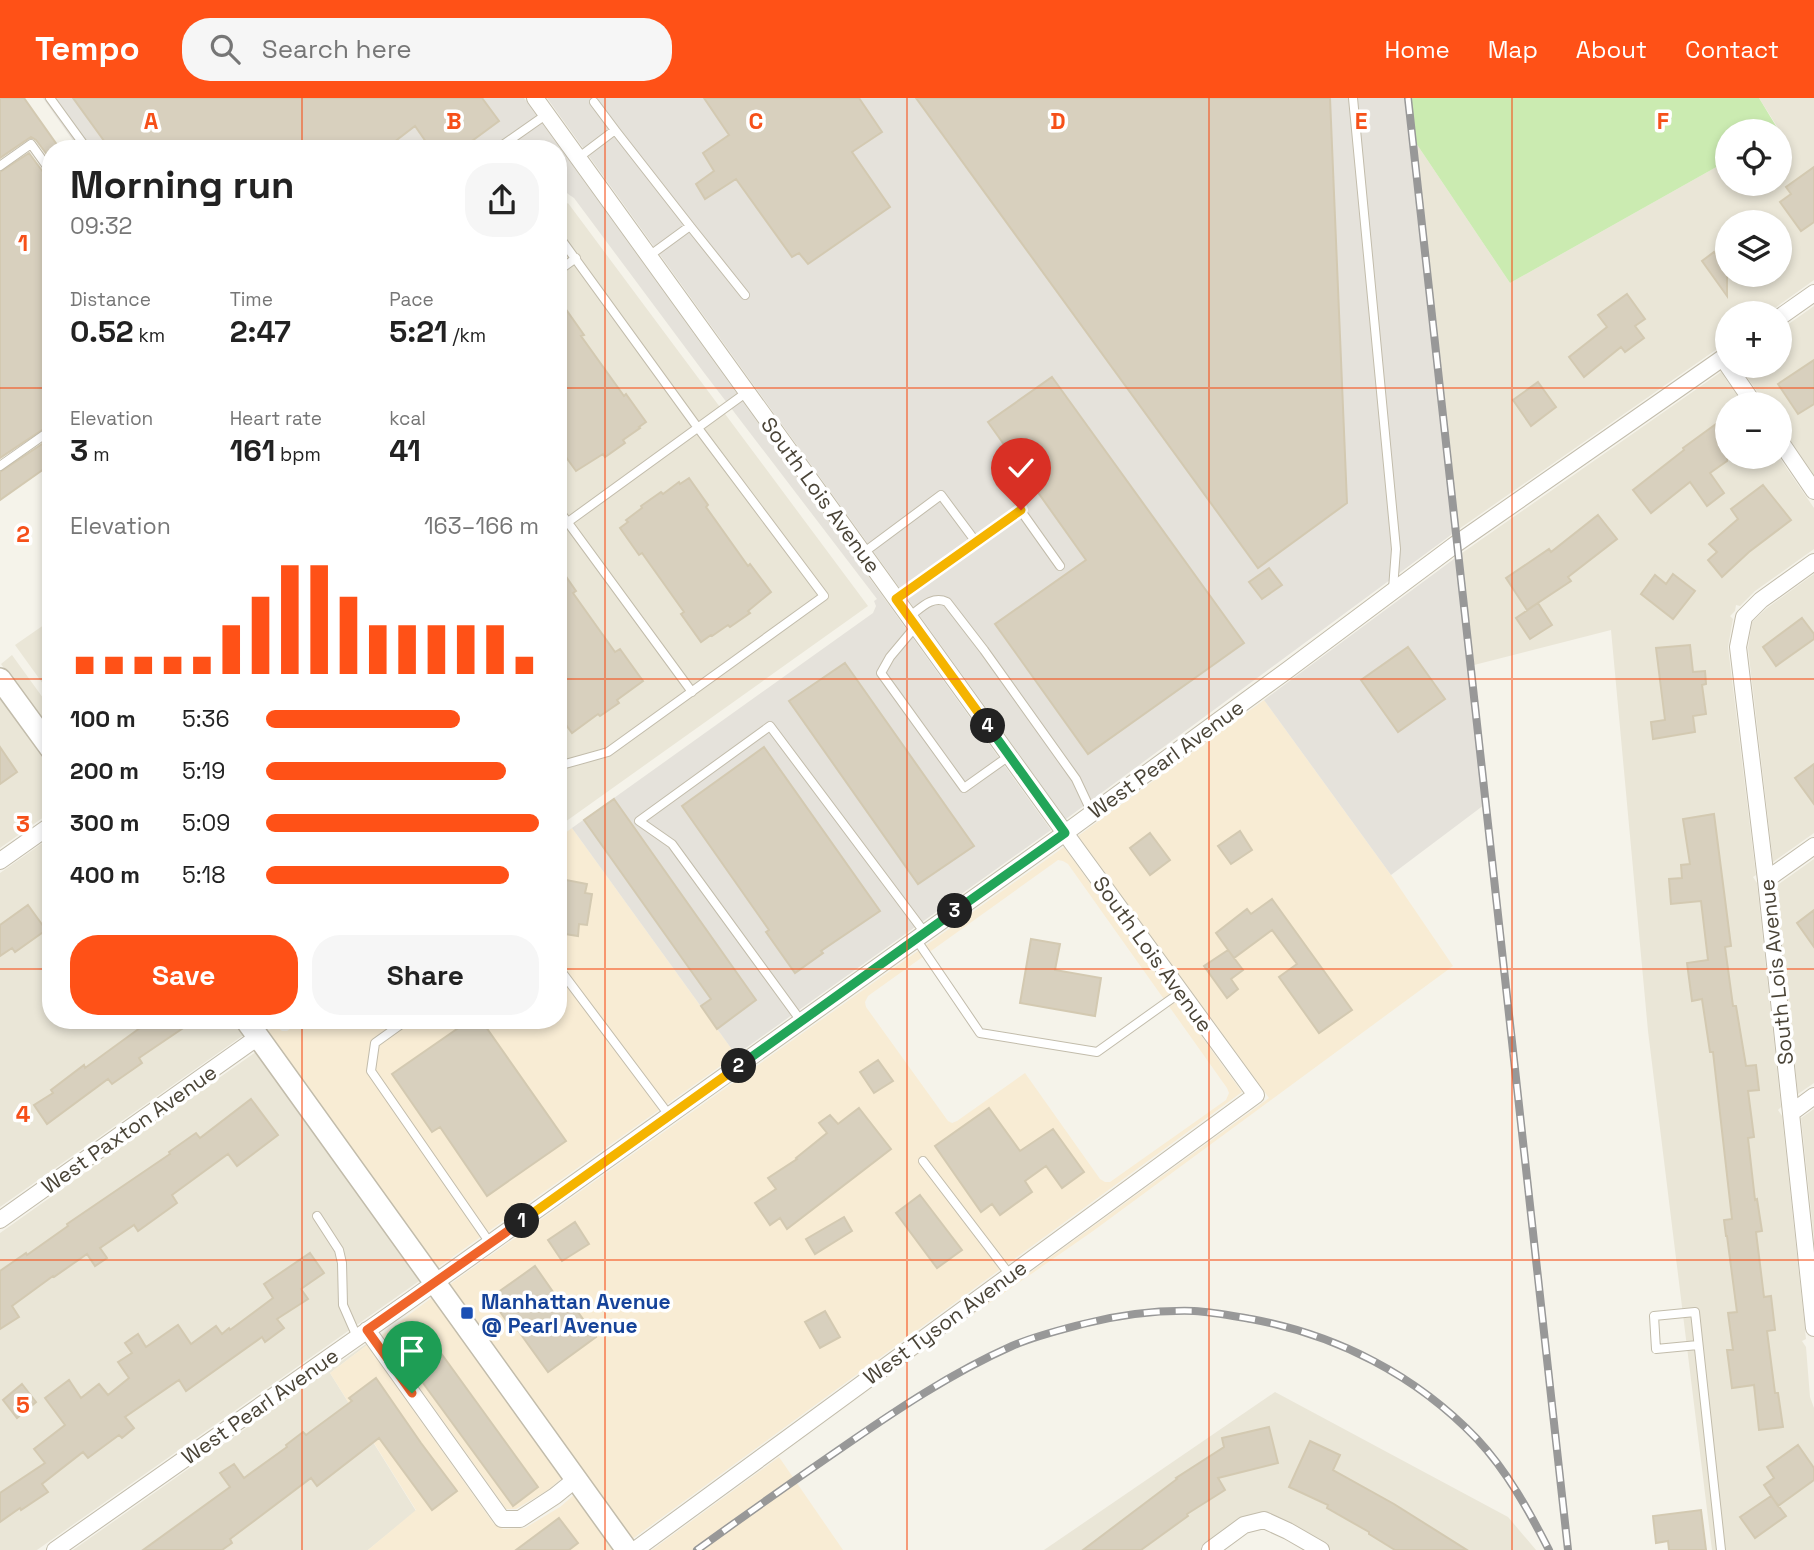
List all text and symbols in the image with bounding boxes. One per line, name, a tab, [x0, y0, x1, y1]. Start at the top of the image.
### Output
search box	[182, 18, 672, 81]
text: Tempo	[35, 28, 140, 70]
icon: search	[206, 30, 244, 68]
text: Search here	[262, 32, 412, 66]
text: Home	[1384, 34, 1450, 65]
text: Map	[1488, 34, 1538, 65]
text: About	[1576, 34, 1647, 65]
text: Contact	[1685, 34, 1779, 65]
text: A	[144, 106, 159, 136]
text: B	[446, 106, 462, 136]
text: C	[749, 106, 763, 136]
text: D	[1050, 106, 1066, 136]
text: E	[1355, 106, 1367, 136]
text: F	[1657, 106, 1669, 136]
map controls	[1715, 119, 1792, 469]
button: locate	[1715, 119, 1792, 196]
text: Morning run	[70, 161, 295, 209]
button: share	[465, 163, 539, 237]
button: layers	[1715, 210, 1792, 287]
text: 09:32	[70, 211, 132, 241]
text: 1	[18, 228, 28, 258]
text: Distance	[70, 287, 151, 312]
text: Time	[230, 287, 273, 312]
text: Pace	[389, 287, 434, 312]
button: +	[1715, 301, 1792, 378]
text: 0.52	[70, 312, 134, 351]
text: 2:47	[230, 312, 291, 351]
text: 5:21	[389, 312, 448, 351]
text: km	[134, 323, 165, 348]
text: /km	[448, 323, 486, 348]
button: −	[1715, 392, 1792, 469]
text: Elevation	[70, 406, 153, 431]
text: Heart rate	[230, 406, 322, 431]
text: kcal	[389, 406, 426, 431]
street label: South Lois Avenue	[755, 412, 887, 578]
text: 3	[70, 431, 88, 470]
text: 161	[230, 431, 275, 470]
text: 41	[389, 431, 421, 470]
pin	[991, 438, 1051, 510]
text: m	[88, 442, 109, 467]
text: bpm	[275, 442, 321, 467]
icon: check	[1002, 449, 1040, 487]
text: Elevation	[70, 511, 171, 541]
text: 163–166 m	[424, 511, 539, 541]
text: 2	[16, 519, 30, 549]
street label: West Pearl Avenue	[1083, 694, 1249, 824]
text: 100 m	[70, 704, 136, 734]
text: 5:36	[182, 704, 230, 734]
pin: 4	[970, 708, 1006, 744]
text: 4	[981, 713, 994, 738]
text: 200 m	[70, 756, 139, 786]
text: 5:19	[182, 756, 225, 786]
text: 300 m	[70, 808, 139, 838]
text: 5:09	[182, 808, 230, 838]
text: 3	[16, 809, 30, 839]
text: 400 m	[70, 860, 140, 890]
text: 5:18	[182, 860, 226, 890]
street label: South Lois Avenue	[1087, 871, 1219, 1037]
street label: South Lois Avenue	[1753, 878, 1799, 1066]
pin: 3	[937, 894, 972, 928]
text: 3	[949, 898, 960, 923]
button: Save	[70, 935, 298, 1015]
button: Share	[312, 935, 539, 1015]
pin: 2	[722, 1048, 756, 1084]
text: 2	[733, 1053, 744, 1078]
street label: West Paxton Avenue	[36, 1058, 222, 1200]
text: 4	[16, 1099, 31, 1129]
pin: 1	[504, 1204, 540, 1238]
text: 1	[517, 1208, 526, 1233]
street label: West Tyson Avenue	[858, 1254, 1032, 1390]
place label: Manhattan Avenue @ Pearl Avenue	[481, 1288, 671, 1339]
marker: Manhattan Avenue @ Pearl Avenue	[459, 1305, 475, 1321]
pin	[382, 1321, 442, 1393]
icon: arrive	[393, 1332, 431, 1370]
street label: West Pearl Avenue	[176, 1342, 344, 1470]
text: 5	[16, 1390, 30, 1420]

